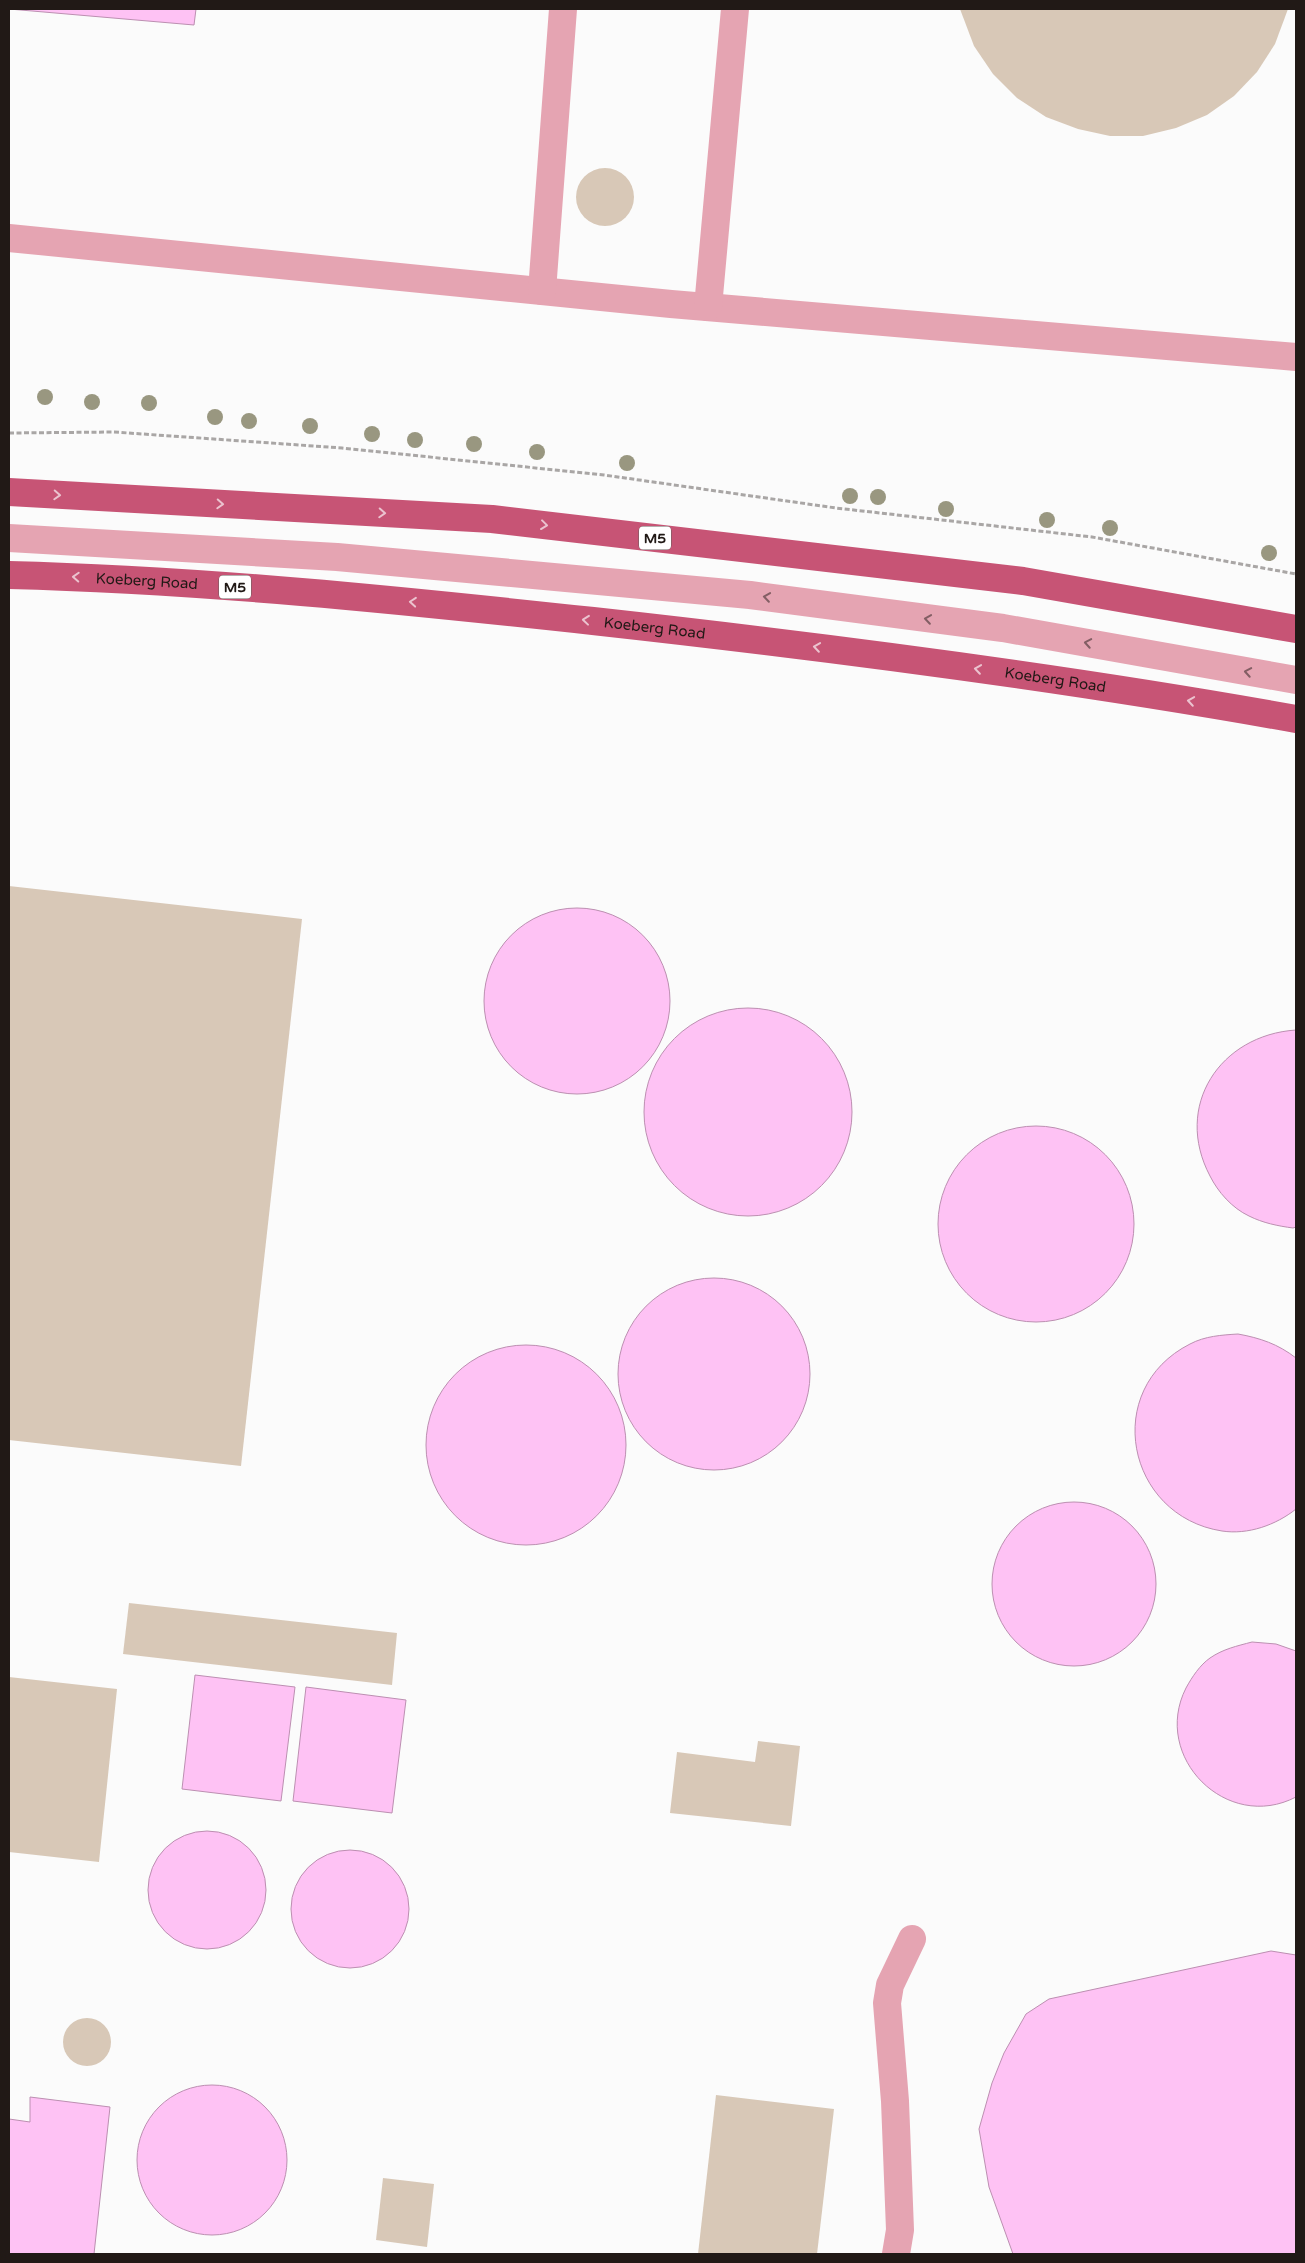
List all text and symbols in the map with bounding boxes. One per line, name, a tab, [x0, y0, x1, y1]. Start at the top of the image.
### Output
one-way arrow	[54, 489, 62, 500]
one-way arrow	[216, 498, 224, 509]
one-way arrow	[378, 507, 386, 518]
one-way arrow	[540, 519, 548, 530]
road number: M5	[639, 526, 671, 550]
street label: Koeberg Road	[95, 569, 199, 593]
one-way arrow	[72, 572, 80, 583]
road number: M5	[219, 576, 251, 598]
one-way arrow	[762, 592, 770, 603]
one-way arrow	[408, 597, 416, 608]
street label: Koeberg Road	[603, 613, 706, 643]
one-way arrow	[923, 614, 932, 624]
one-way arrow	[582, 615, 590, 626]
one-way arrow	[1084, 639, 1093, 649]
one-way arrow	[813, 642, 821, 653]
street label: Koeberg Road	[1003, 663, 1107, 696]
one-way arrow	[974, 664, 982, 674]
one-way arrow	[1244, 667, 1253, 677]
one-way arrow	[1186, 696, 1195, 706]

